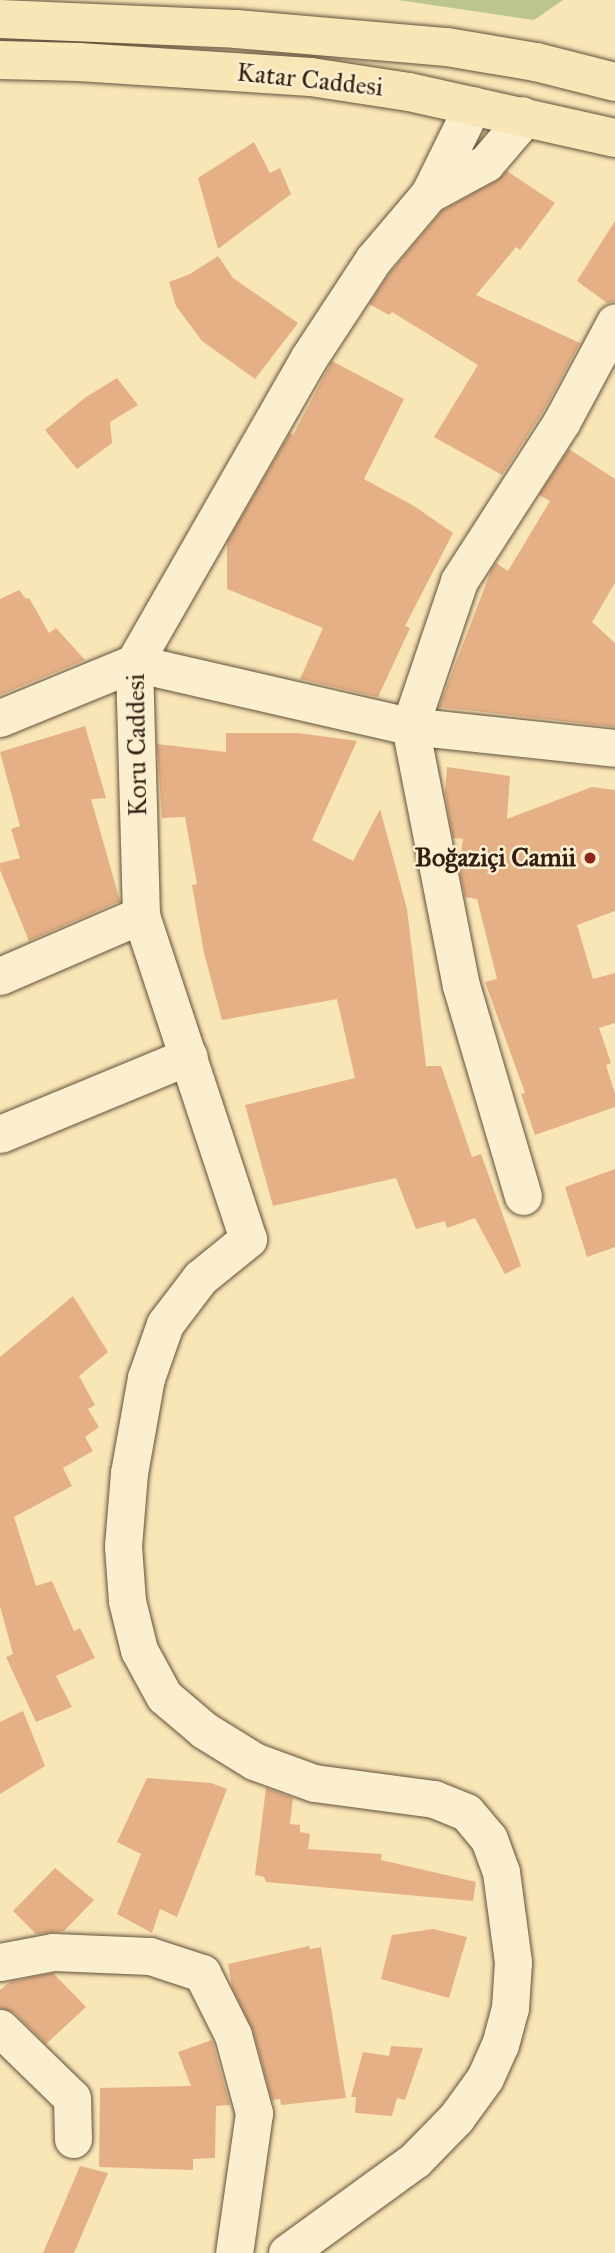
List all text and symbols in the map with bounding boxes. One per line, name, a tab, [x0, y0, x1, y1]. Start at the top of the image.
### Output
street label: Katar Caddesi	[235, 57, 385, 103]
street label: Koru Caddesi	[120, 673, 154, 817]
place label: Boğaziçi Camii	[415, 842, 576, 874]
marker: Boğaziçi Camii	[582, 850, 598, 866]

